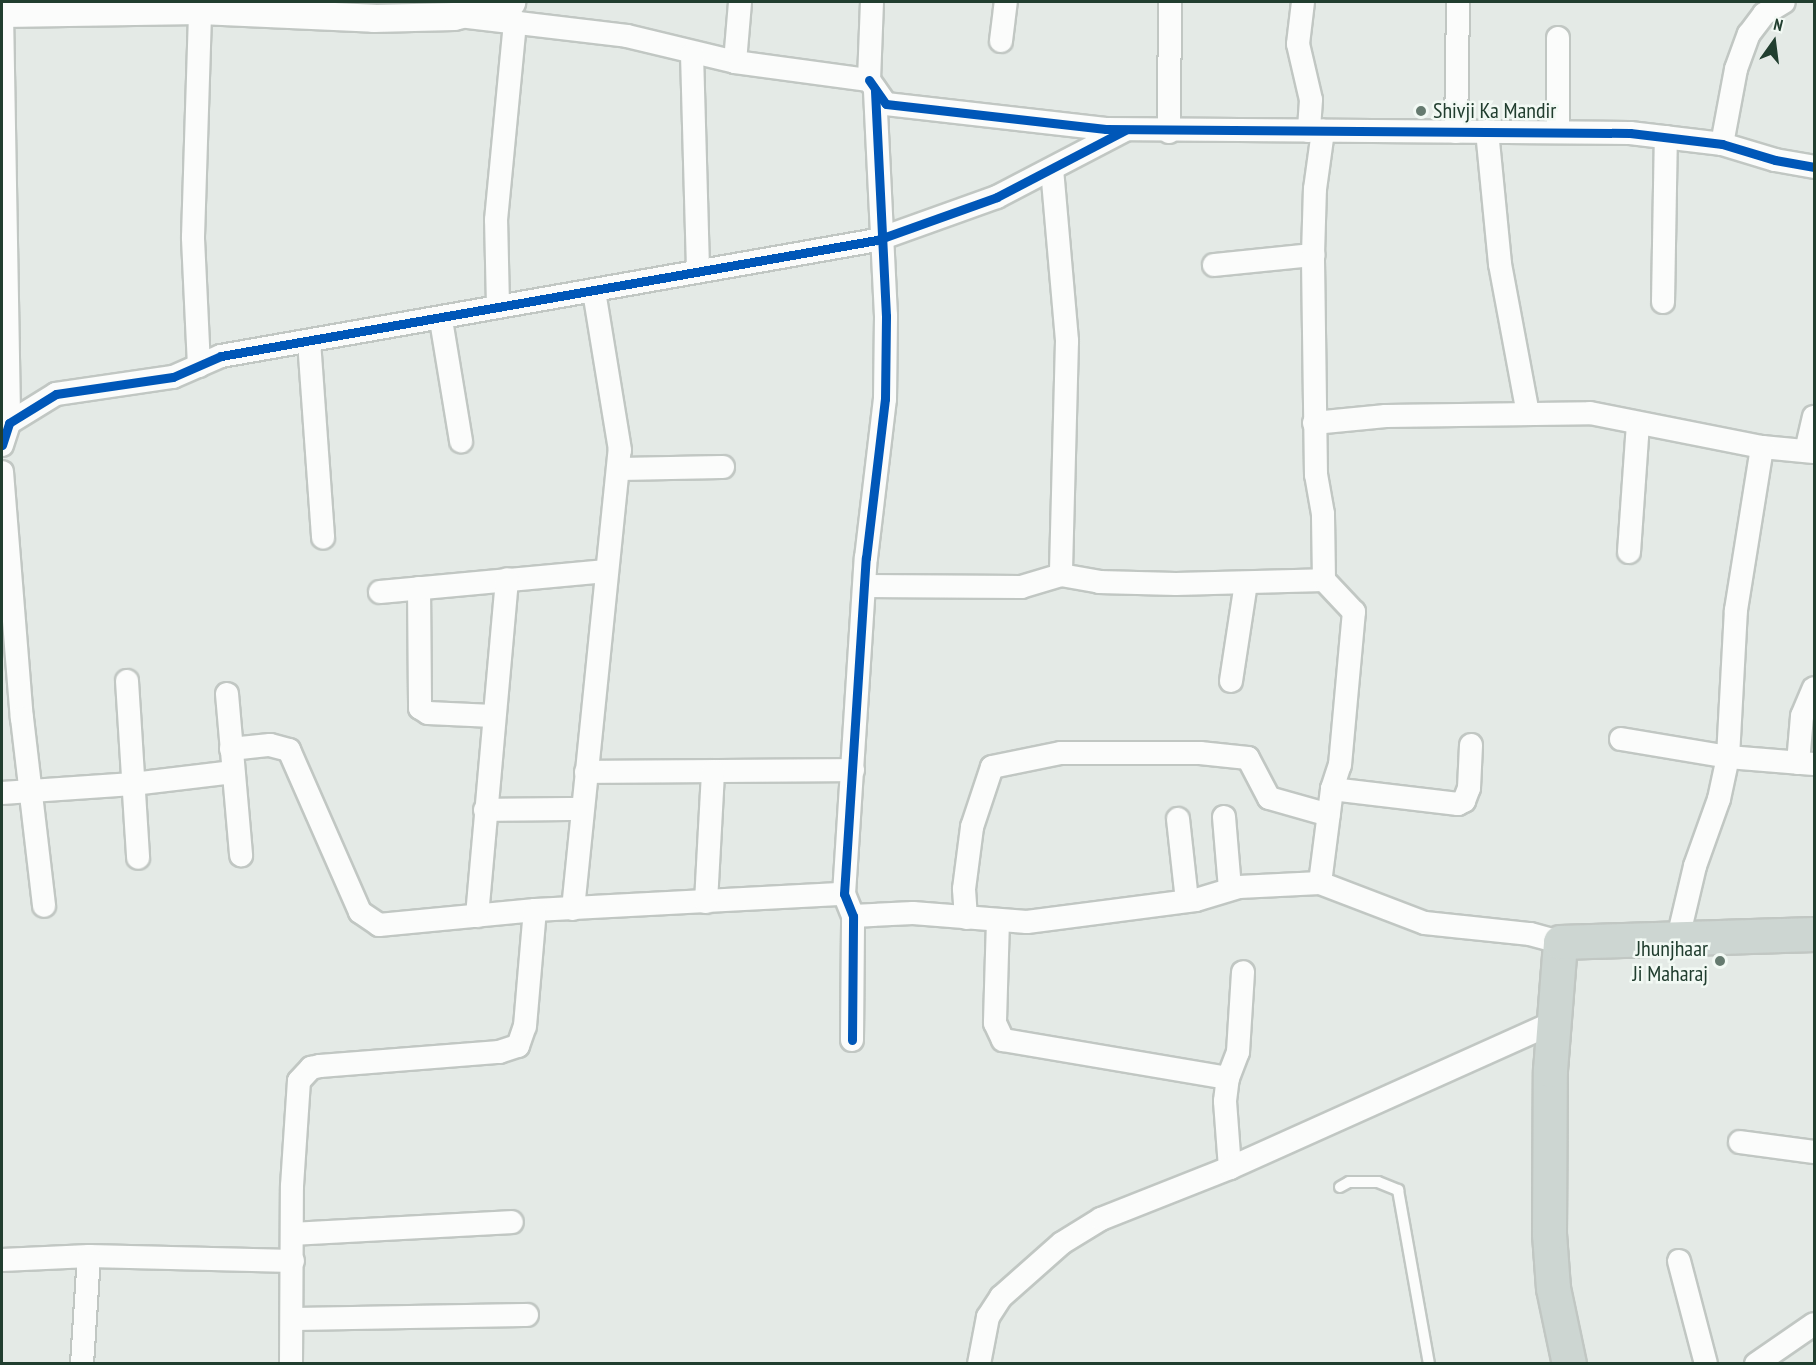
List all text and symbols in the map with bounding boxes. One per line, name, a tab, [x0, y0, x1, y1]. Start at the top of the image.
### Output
north arrow	[1744, 12, 1804, 72]
text: N	[1772, 14, 1785, 35]
place label: Shivji Ka Mandir	[1433, 98, 1556, 124]
marker: Shivji Ka Mandir	[1414, 104, 1428, 118]
place label: Jhunjhaar Ji Maharaj	[1632, 935, 1708, 986]
marker: Jhunjhaar Ji Maharaj	[1713, 954, 1727, 968]

